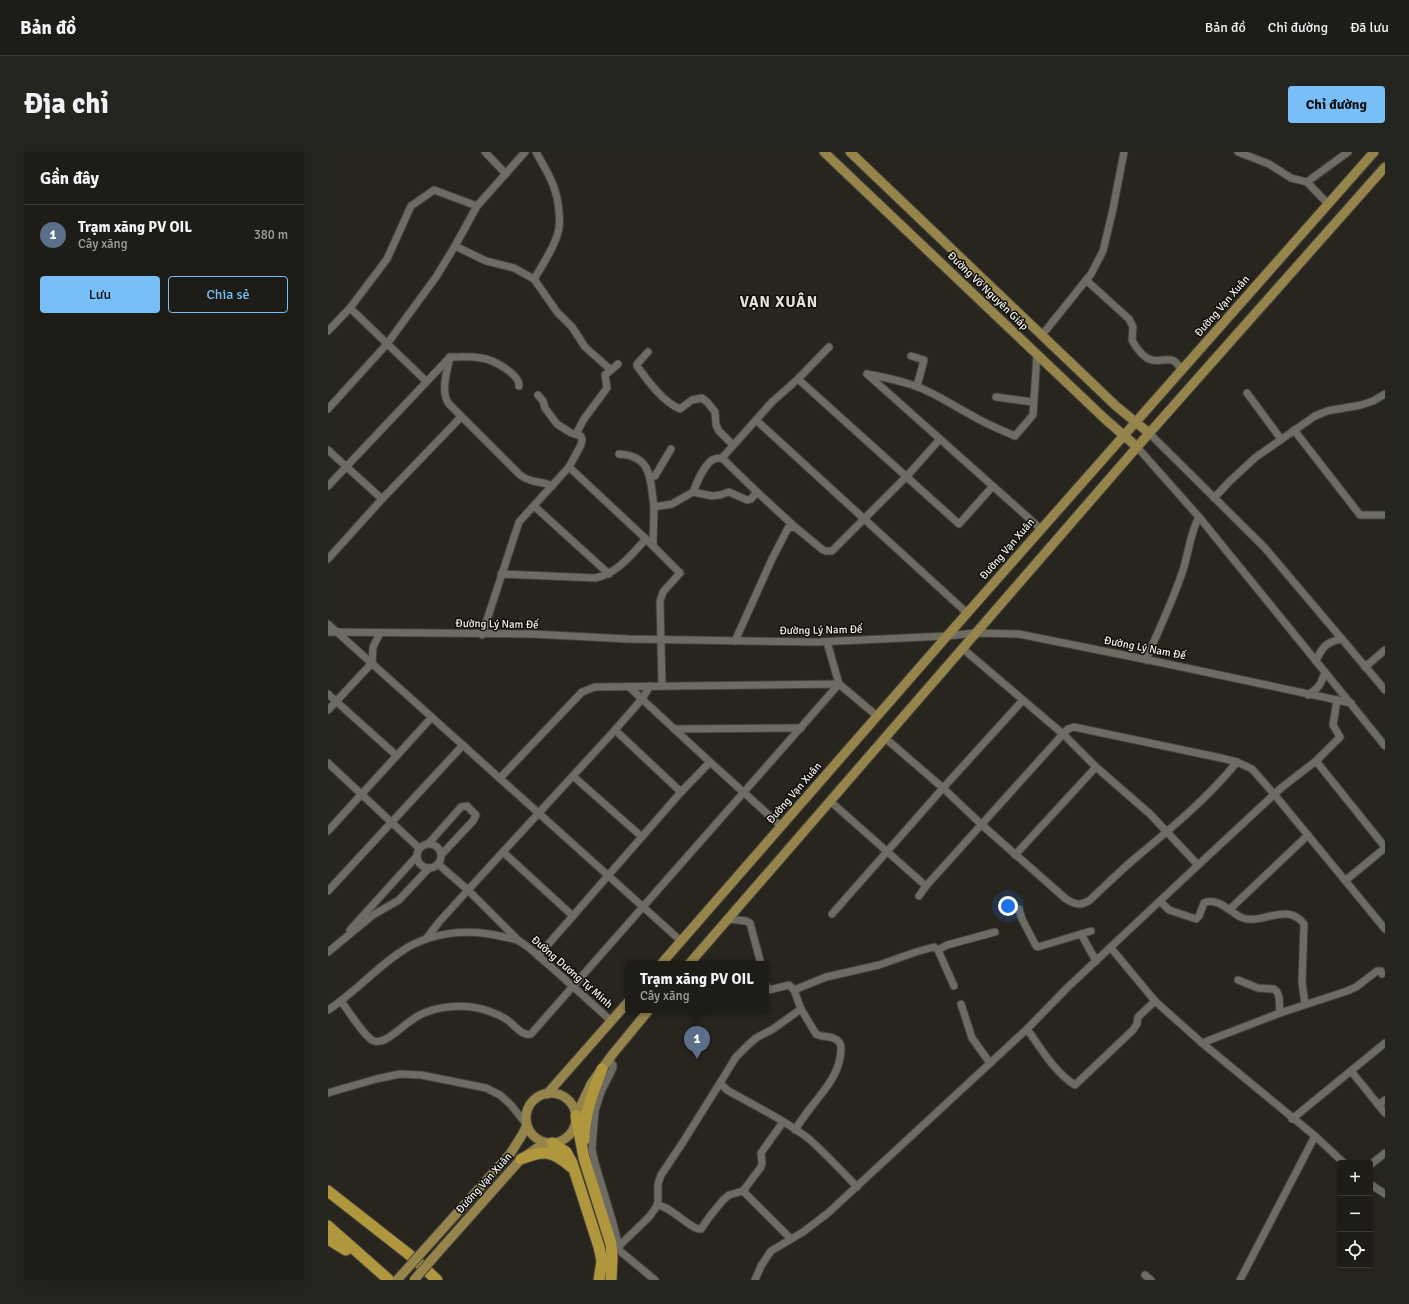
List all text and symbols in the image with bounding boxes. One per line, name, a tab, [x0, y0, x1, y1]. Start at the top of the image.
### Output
text: Bản đồ	[20, 16, 76, 40]
text: Bản đồ	[1205, 19, 1246, 36]
text: Chỉ đường	[1268, 19, 1328, 36]
text: Đã lưu	[1350, 19, 1389, 36]
button: Chỉ đường	[1288, 86, 1385, 123]
text: Địa chỉ	[24, 87, 109, 121]
text: Gần đây	[40, 168, 99, 189]
text: Trạm xăng PV OIL	[78, 218, 192, 236]
text: 1	[49, 227, 57, 243]
text: 380 m	[254, 227, 288, 243]
text: Cây xăng	[78, 236, 128, 252]
street label: Đường Võ Nguyên Giáp	[945, 249, 1031, 333]
street label: Đường Vạn Xuân	[1192, 273, 1252, 339]
button: Lưu	[40, 276, 160, 313]
button: Chia sẻ	[168, 276, 288, 313]
district label: VẠN XUÂN	[740, 292, 818, 311]
street label: Đường Vạn Xuân	[977, 516, 1037, 582]
street label: Đường Lý Nam Đế	[455, 616, 539, 631]
street label: Đường Lý Nam Đế	[779, 622, 863, 637]
street label: Đường Lý Nam Đế	[1103, 633, 1188, 662]
street label: Đường Vạn Xuân	[764, 760, 824, 826]
your location	[998, 896, 1018, 916]
street label: Đường Dương Tự Minh	[529, 933, 615, 1011]
popup	[625, 961, 769, 1013]
text: Trạm xăng PV OIL	[640, 970, 754, 988]
text: Cây xăng	[640, 988, 690, 1004]
pin: 1	[684, 1026, 710, 1059]
street label: Đường Vạn Xuân	[453, 1150, 515, 1216]
map controls	[1337, 1160, 1373, 1268]
button: +	[1337, 1160, 1373, 1196]
button: −	[1337, 1196, 1373, 1232]
button: locate	[1337, 1232, 1373, 1268]

